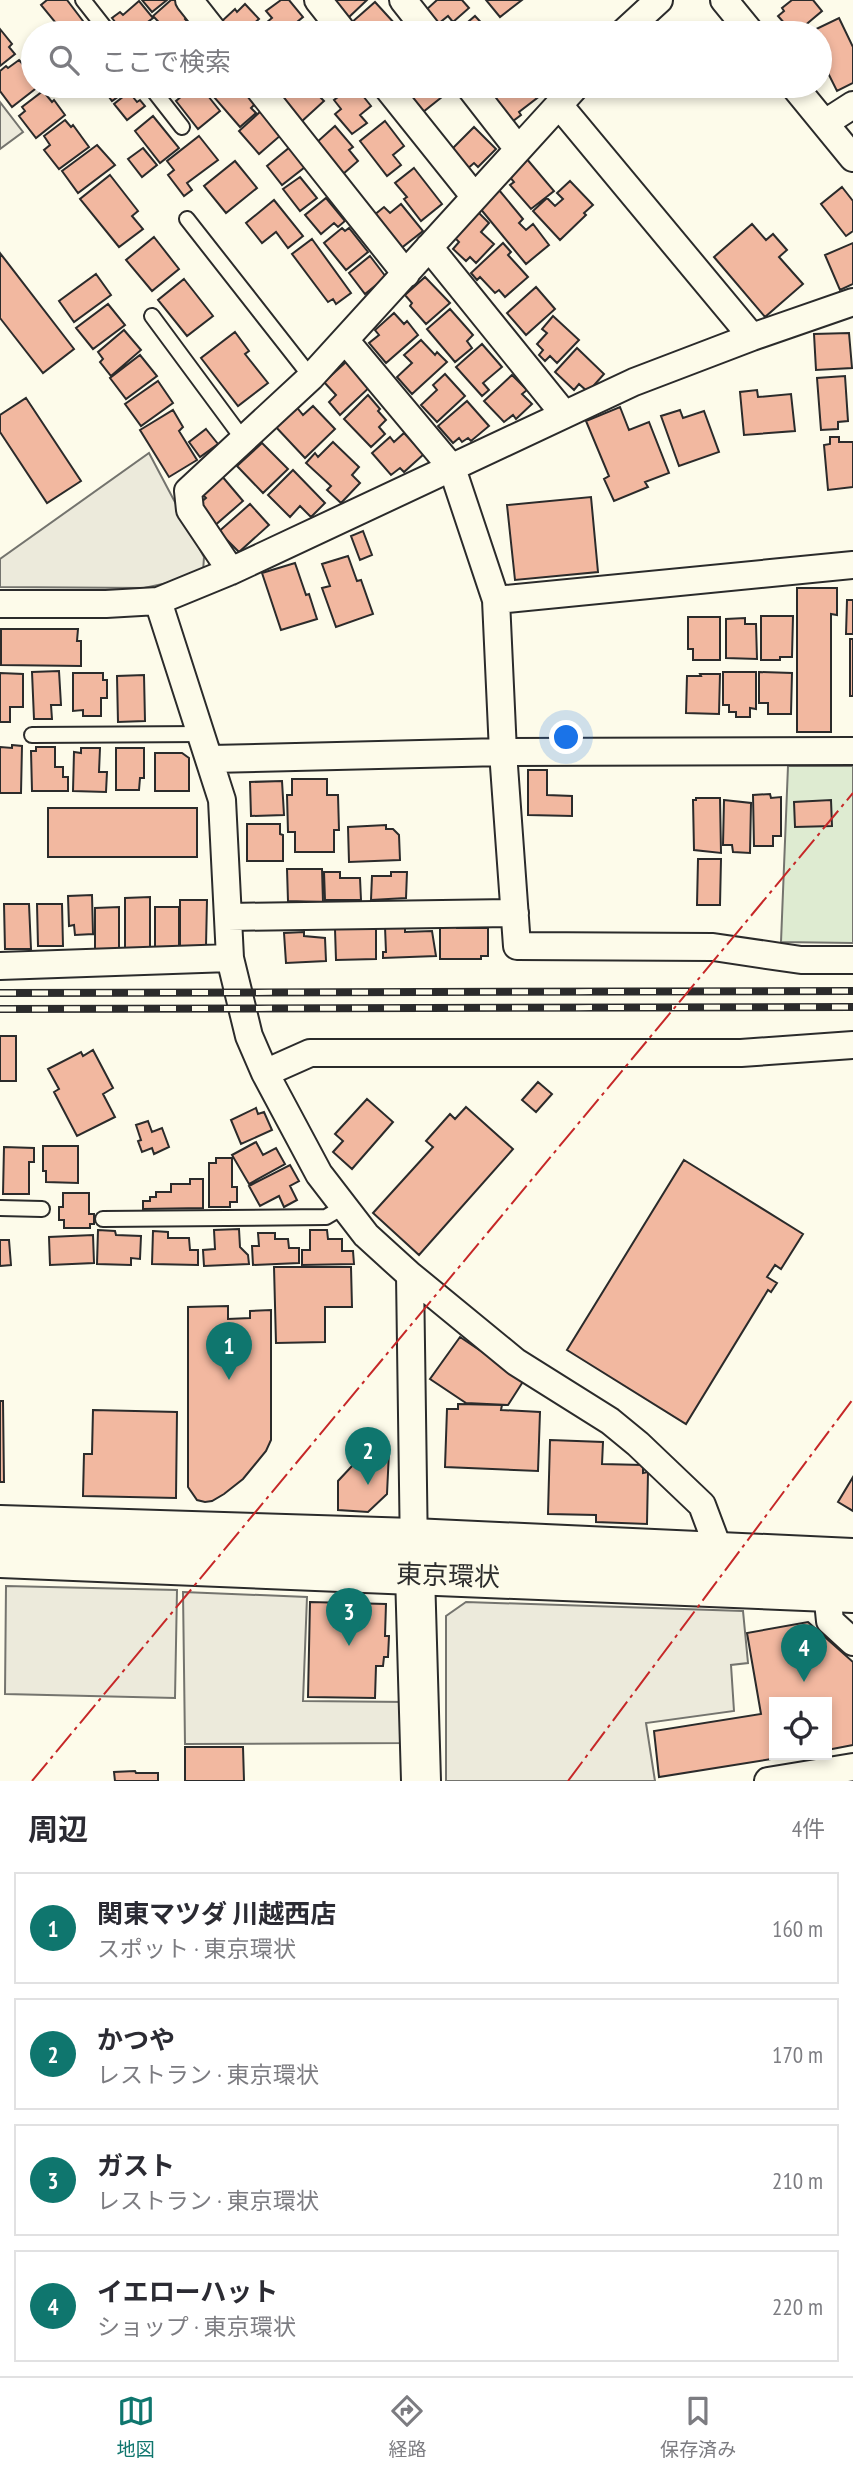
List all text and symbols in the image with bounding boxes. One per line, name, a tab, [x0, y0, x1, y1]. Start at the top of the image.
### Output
search box	[21, 21, 832, 98]
icon: search	[45, 41, 83, 79]
text: ここで検索	[101, 45, 231, 78]
your location	[549, 720, 583, 754]
pin: 1	[206, 1322, 252, 1380]
pin: 2	[345, 1427, 391, 1485]
street label: 東京環状	[395, 1557, 501, 1593]
pin: 3	[326, 1588, 372, 1646]
pin: 4	[781, 1624, 827, 1682]
map controls	[769, 1697, 832, 1760]
button: locate	[769, 1697, 832, 1760]
text: 周辺	[28, 1809, 88, 1848]
text: 4件	[792, 1814, 825, 1843]
text: 関東マツダ 川越西店	[97, 1897, 336, 1930]
text: 1	[48, 1914, 59, 1943]
text: 160 m	[772, 1914, 823, 1943]
text: スポット · 東京環状	[97, 1934, 296, 1963]
text: かつや	[97, 2023, 175, 2056]
text: 2	[48, 2040, 59, 2069]
text: 170 m	[772, 2040, 823, 2069]
text: レストラン · 東京環状	[97, 2060, 319, 2089]
text: ガスト	[97, 2149, 175, 2182]
text: 3	[48, 2166, 59, 2195]
text: 210 m	[772, 2166, 823, 2195]
text: レストラン · 東京環状	[97, 2186, 319, 2215]
text: イエローハット	[97, 2275, 278, 2308]
text: 4	[48, 2292, 59, 2321]
text: 220 m	[772, 2292, 823, 2321]
text: ショップ · 東京環状	[97, 2312, 296, 2341]
tab: 地図	[117, 2392, 155, 2461]
tab: 経路	[388, 2392, 426, 2461]
tab: 保存済み	[660, 2392, 736, 2461]

